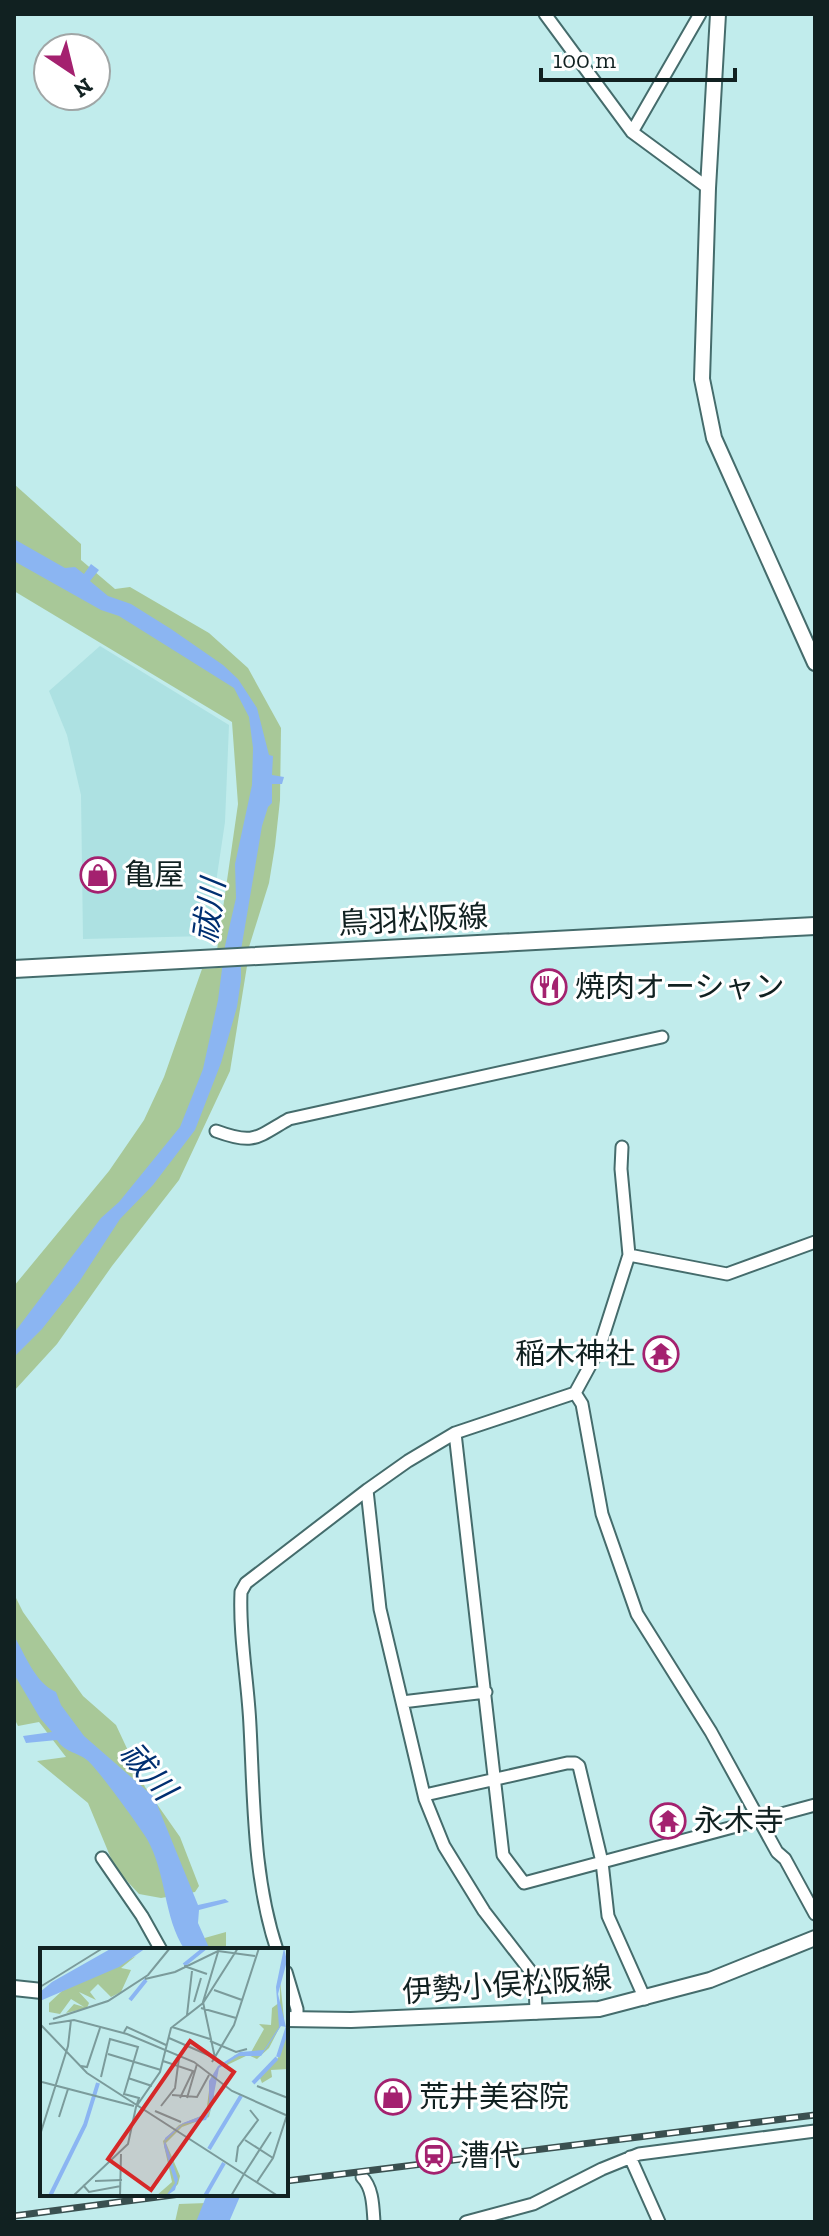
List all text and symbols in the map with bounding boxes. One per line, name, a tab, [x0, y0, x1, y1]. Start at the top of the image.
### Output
north arrow	[32, 32, 112, 112]
scale bar	[541, 32, 735, 82]
text: 100 m	[553, 45, 616, 74]
text: N	[68, 72, 98, 104]
shop icon: 亀屋	[79, 856, 117, 894]
place label: 亀屋	[124, 857, 184, 893]
water label: 祓川	[186, 874, 233, 945]
street label: 鳥羽松阪線	[337, 898, 489, 942]
restaurant icon: 焼肉オーシャン	[530, 968, 568, 1006]
place label: 焼肉オーシャン	[575, 969, 784, 1005]
temple icon: 稲木神社	[642, 1335, 680, 1373]
place label: 稲木神社	[515, 1336, 635, 1372]
water label: 祓川	[113, 1734, 185, 1810]
temple icon: 永木寺	[649, 1802, 687, 1840]
place label: 永木寺	[694, 1803, 784, 1839]
inset map	[40, 1948, 288, 2196]
street label: 伊勢小俣松阪線	[401, 1960, 613, 2010]
shop icon: 荒井美容院	[374, 2078, 412, 2116]
place label: 荒井美容院	[419, 2079, 569, 2115]
station icon: 漕代	[415, 2137, 453, 2175]
place label: 漕代	[460, 2138, 520, 2174]

